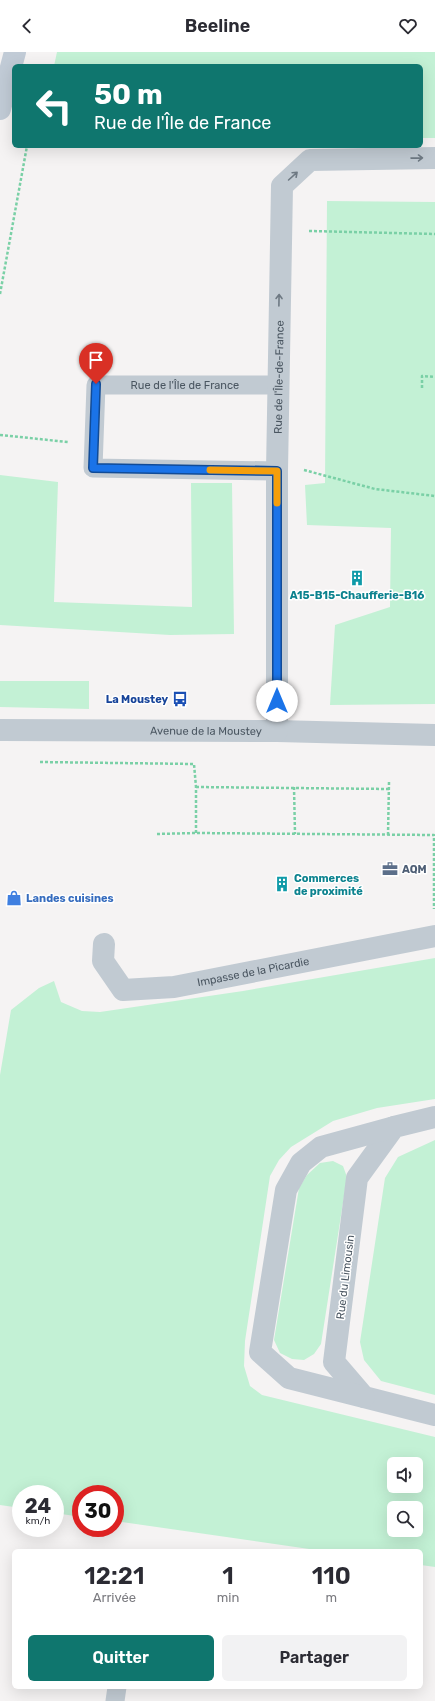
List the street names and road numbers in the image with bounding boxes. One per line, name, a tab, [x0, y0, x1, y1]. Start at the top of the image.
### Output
street label: Rue de l'Île-de-France	[272, 320, 287, 434]
street label: Rue de l'Île de France	[131, 379, 239, 392]
street label: Avenue de la Moustey	[150, 725, 262, 738]
street label: Impasse de la Picardie	[196, 955, 310, 989]
street label: Rue du Limousin	[334, 1234, 357, 1320]

